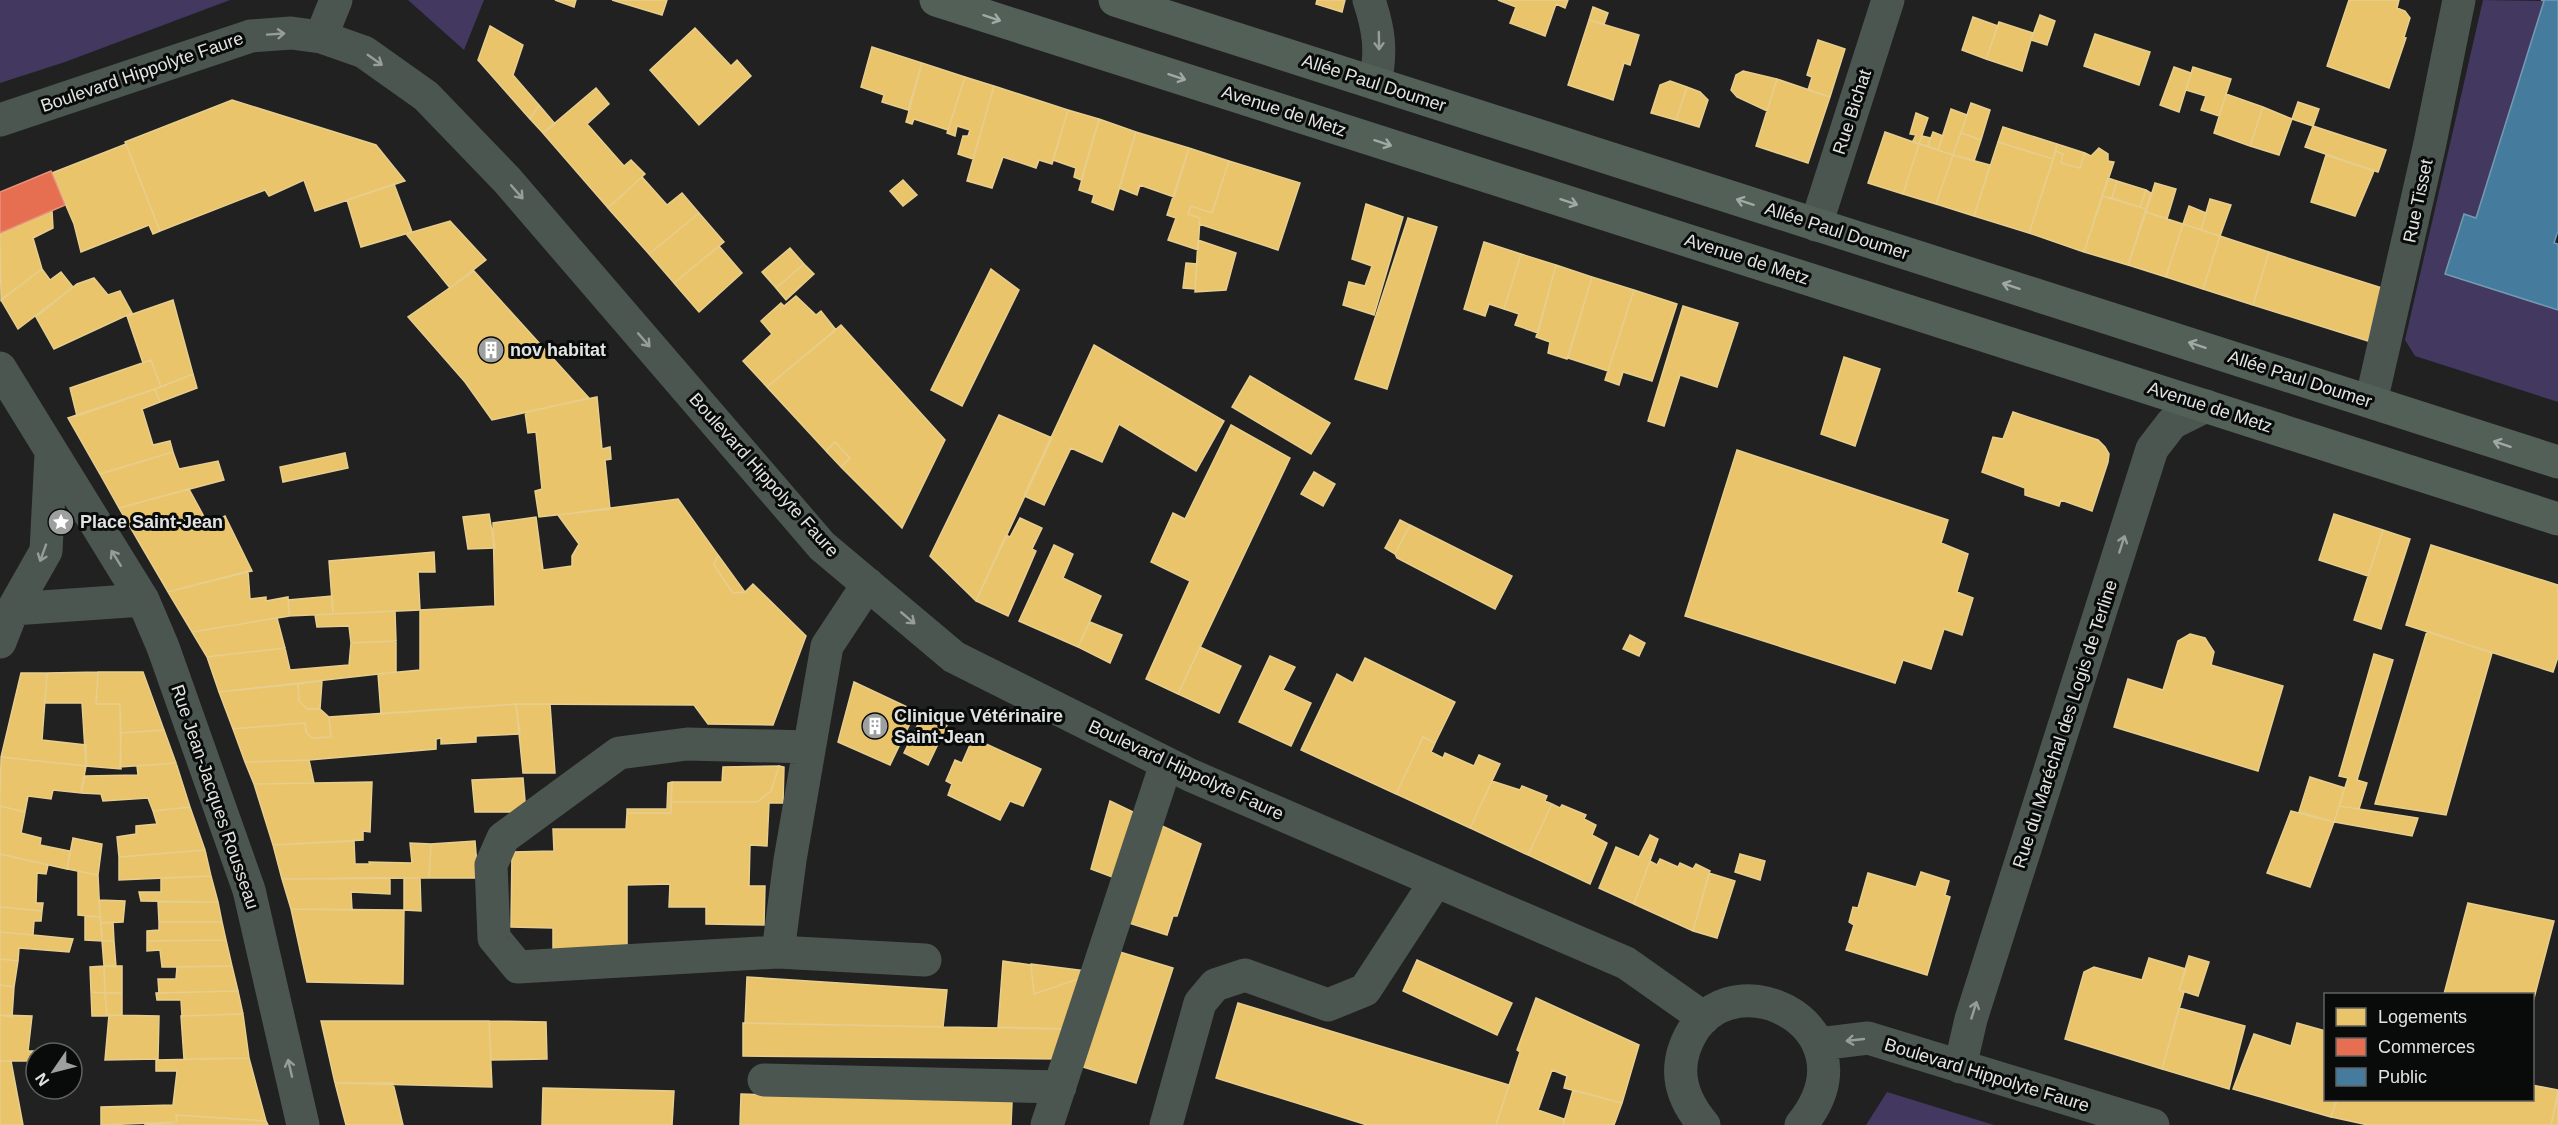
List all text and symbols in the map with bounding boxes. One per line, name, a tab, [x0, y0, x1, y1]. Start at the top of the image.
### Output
one-way arrow	[982, 13, 1001, 24]
street label: Boulevard Hippolyte Faure	[38, 28, 246, 116]
one-way arrow	[265, 28, 285, 39]
one-way arrow	[1373, 31, 1385, 51]
street label: Allée Paul Doumer	[1300, 50, 1448, 116]
one-way arrow	[366, 54, 382, 66]
street label: Rue Bichat	[1829, 67, 1875, 157]
one-way arrow	[1167, 72, 1186, 83]
street label: Avenue de Metz	[1219, 81, 1349, 141]
one-way arrow	[1373, 138, 1392, 149]
street label: Rue Tisset	[2399, 157, 2437, 245]
one-way arrow	[510, 184, 524, 199]
one-way arrow	[1736, 196, 1755, 207]
one-way arrow	[1559, 198, 1578, 209]
street label: Allée Paul Doumer	[1763, 198, 1911, 264]
street label: Avenue de Metz	[1682, 229, 1812, 289]
one-way arrow	[2002, 280, 2021, 291]
one-way arrow	[637, 332, 651, 347]
building icon: nov habitat	[476, 335, 506, 365]
one-way arrow	[2188, 339, 2207, 350]
place label: nov habitat	[510, 340, 606, 360]
street label: Allée Paul Doumer	[2226, 346, 2374, 412]
street label: Avenue de Metz	[2145, 377, 2275, 437]
street label: Boulevard Hippolyte Faure	[685, 389, 843, 561]
one-way arrow	[2493, 438, 2512, 449]
place icon: Place Saint-Jean	[46, 507, 76, 537]
place label: Place Saint-Jean	[80, 512, 223, 532]
one-way arrow	[2117, 535, 2128, 554]
one-way arrow	[37, 543, 48, 562]
one-way arrow	[110, 550, 122, 567]
street label: Rue du Maréchal des Logis de Terline	[2009, 577, 2121, 871]
one-way arrow	[900, 611, 915, 625]
street label: Rue Jean-Jacques Rousseau	[167, 682, 263, 912]
place label: Clinique Vétérinaire Saint-Jean	[894, 706, 1063, 747]
building icon: Clinique Vétérinaire Saint-Jean	[860, 711, 890, 741]
street label: Boulevard Hippolyte Faure	[1085, 716, 1287, 824]
legend	[2324, 993, 2534, 1101]
one-way arrow	[1969, 1001, 1980, 1020]
text: Logements	[2378, 1007, 2467, 1027]
one-way arrow	[1846, 1034, 1866, 1045]
street label: Boulevard Hippolyte Faure	[1882, 1034, 2092, 1116]
text: Commerces	[2378, 1037, 2475, 1057]
north arrow	[24, 1041, 84, 1101]
one-way arrow	[284, 1059, 295, 1078]
text: Public	[2378, 1067, 2427, 1087]
text: N	[32, 1070, 52, 1089]

